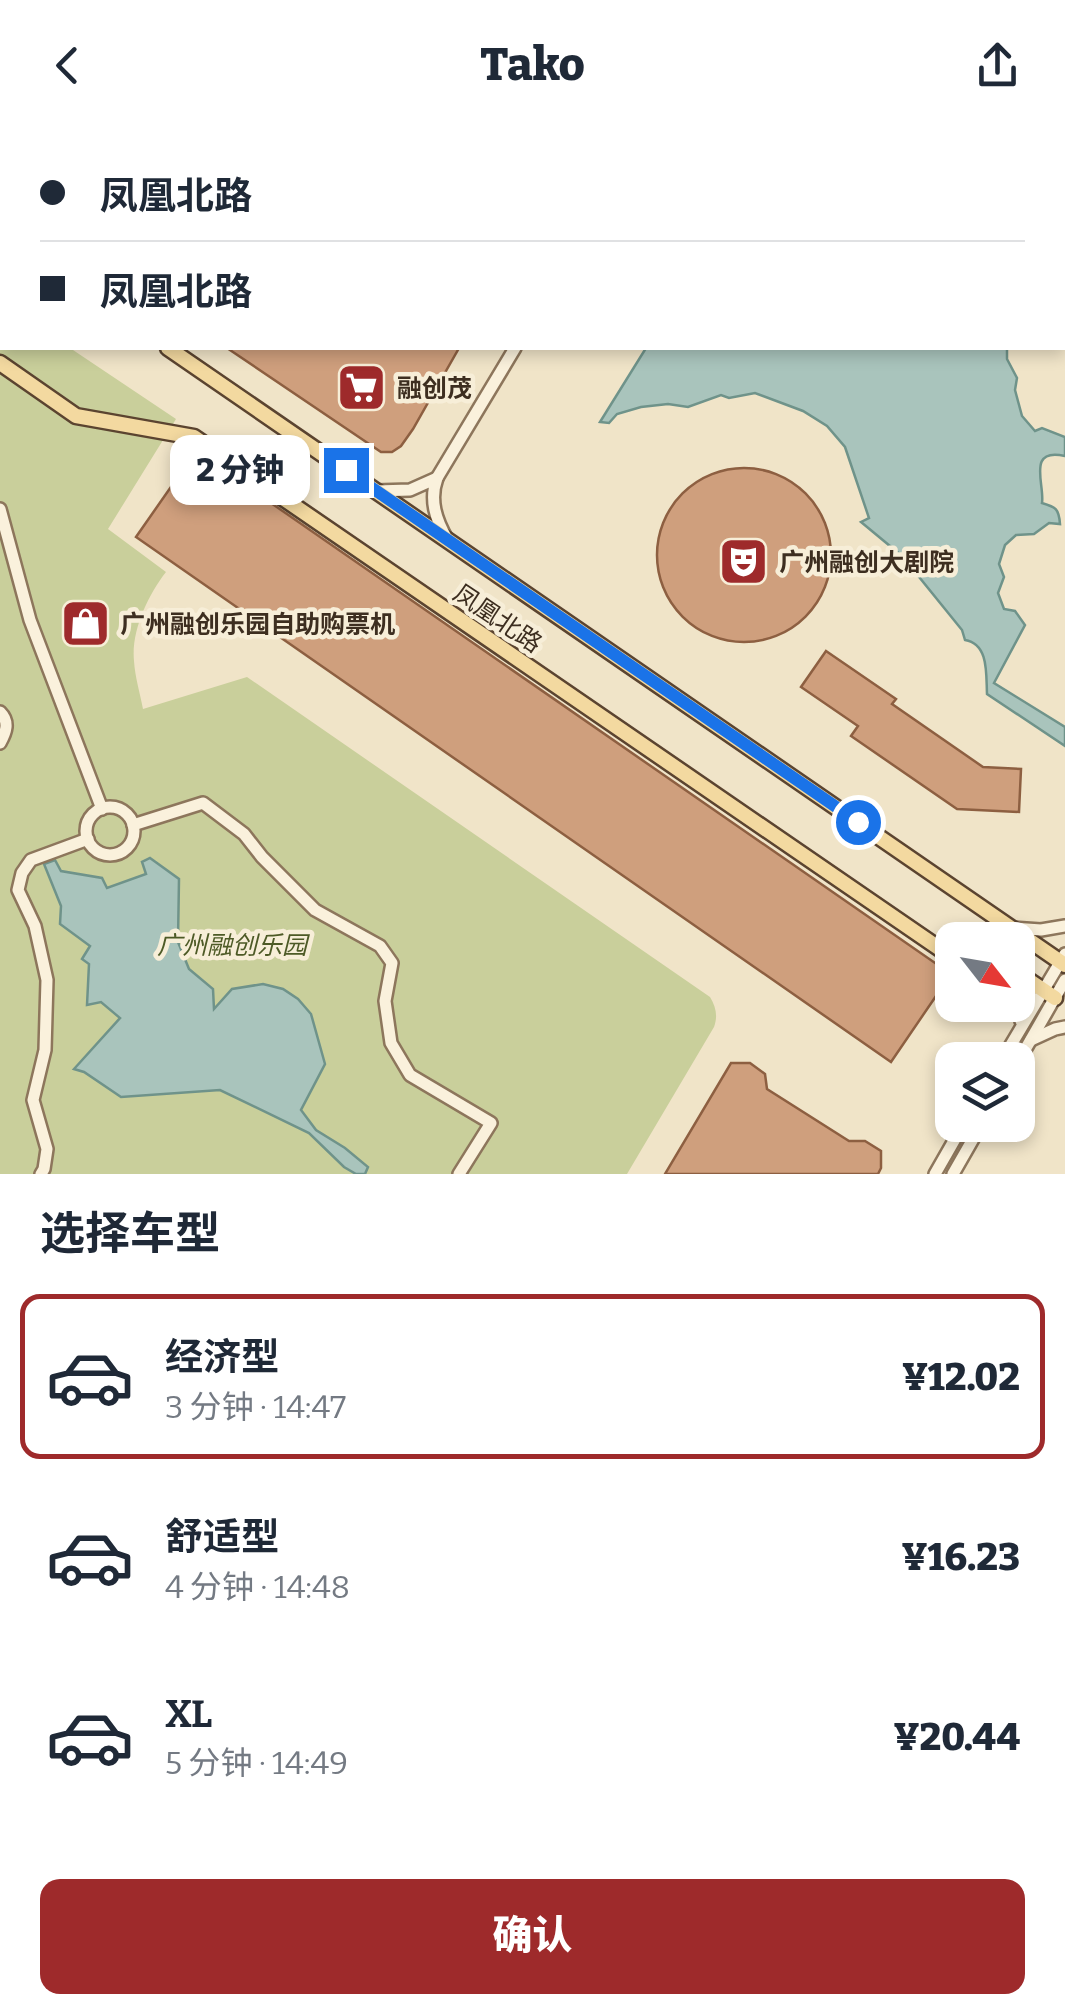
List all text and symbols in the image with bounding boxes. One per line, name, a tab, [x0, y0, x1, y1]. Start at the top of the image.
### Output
icon: back	[40, 38, 95, 93]
text: Tako	[480, 38, 585, 92]
icon: share	[970, 38, 1025, 93]
text: 凤凰北路	[100, 173, 252, 219]
text: 凤凰北路	[100, 269, 252, 315]
supermarket icon: 融创茂	[336, 362, 388, 414]
place label: 融创茂	[397, 374, 472, 404]
callout: 2 分钟	[171, 435, 311, 505]
route end	[324, 448, 369, 493]
text: 2 分钟	[196, 451, 284, 489]
theatre icon: 广州融创大剧院	[718, 536, 770, 588]
place label: 广州融创大剧院	[779, 548, 954, 578]
street label: 凤凰北路	[448, 578, 547, 659]
shop icon: 广州融创乐园自助购票机	[59, 598, 111, 650]
place label: 广州融创乐园自助购票机	[120, 610, 395, 640]
route start	[836, 800, 881, 845]
north arrow	[935, 922, 1035, 1022]
map controls	[935, 922, 1035, 1142]
park label: 广州融创乐园	[157, 931, 310, 961]
button: layers	[935, 1042, 1035, 1142]
text: 选择车型	[40, 1207, 220, 1261]
icon: car	[45, 1332, 135, 1422]
text: 经济型	[165, 1334, 279, 1380]
text: ¥12.02	[902, 1354, 1020, 1400]
text: 3 分钟 · 14:47	[165, 1388, 346, 1426]
icon: car	[45, 1512, 135, 1602]
text: 舒适型	[165, 1514, 279, 1560]
text: ¥16.23	[902, 1534, 1020, 1580]
text: 4 分钟 · 14:48	[165, 1568, 350, 1606]
text: XL	[165, 1691, 212, 1737]
icon: car	[45, 1692, 135, 1782]
text: ¥20.44	[894, 1714, 1020, 1760]
text: 5 分钟 · 14:49	[165, 1744, 348, 1782]
button: 确认	[40, 1879, 1025, 1994]

